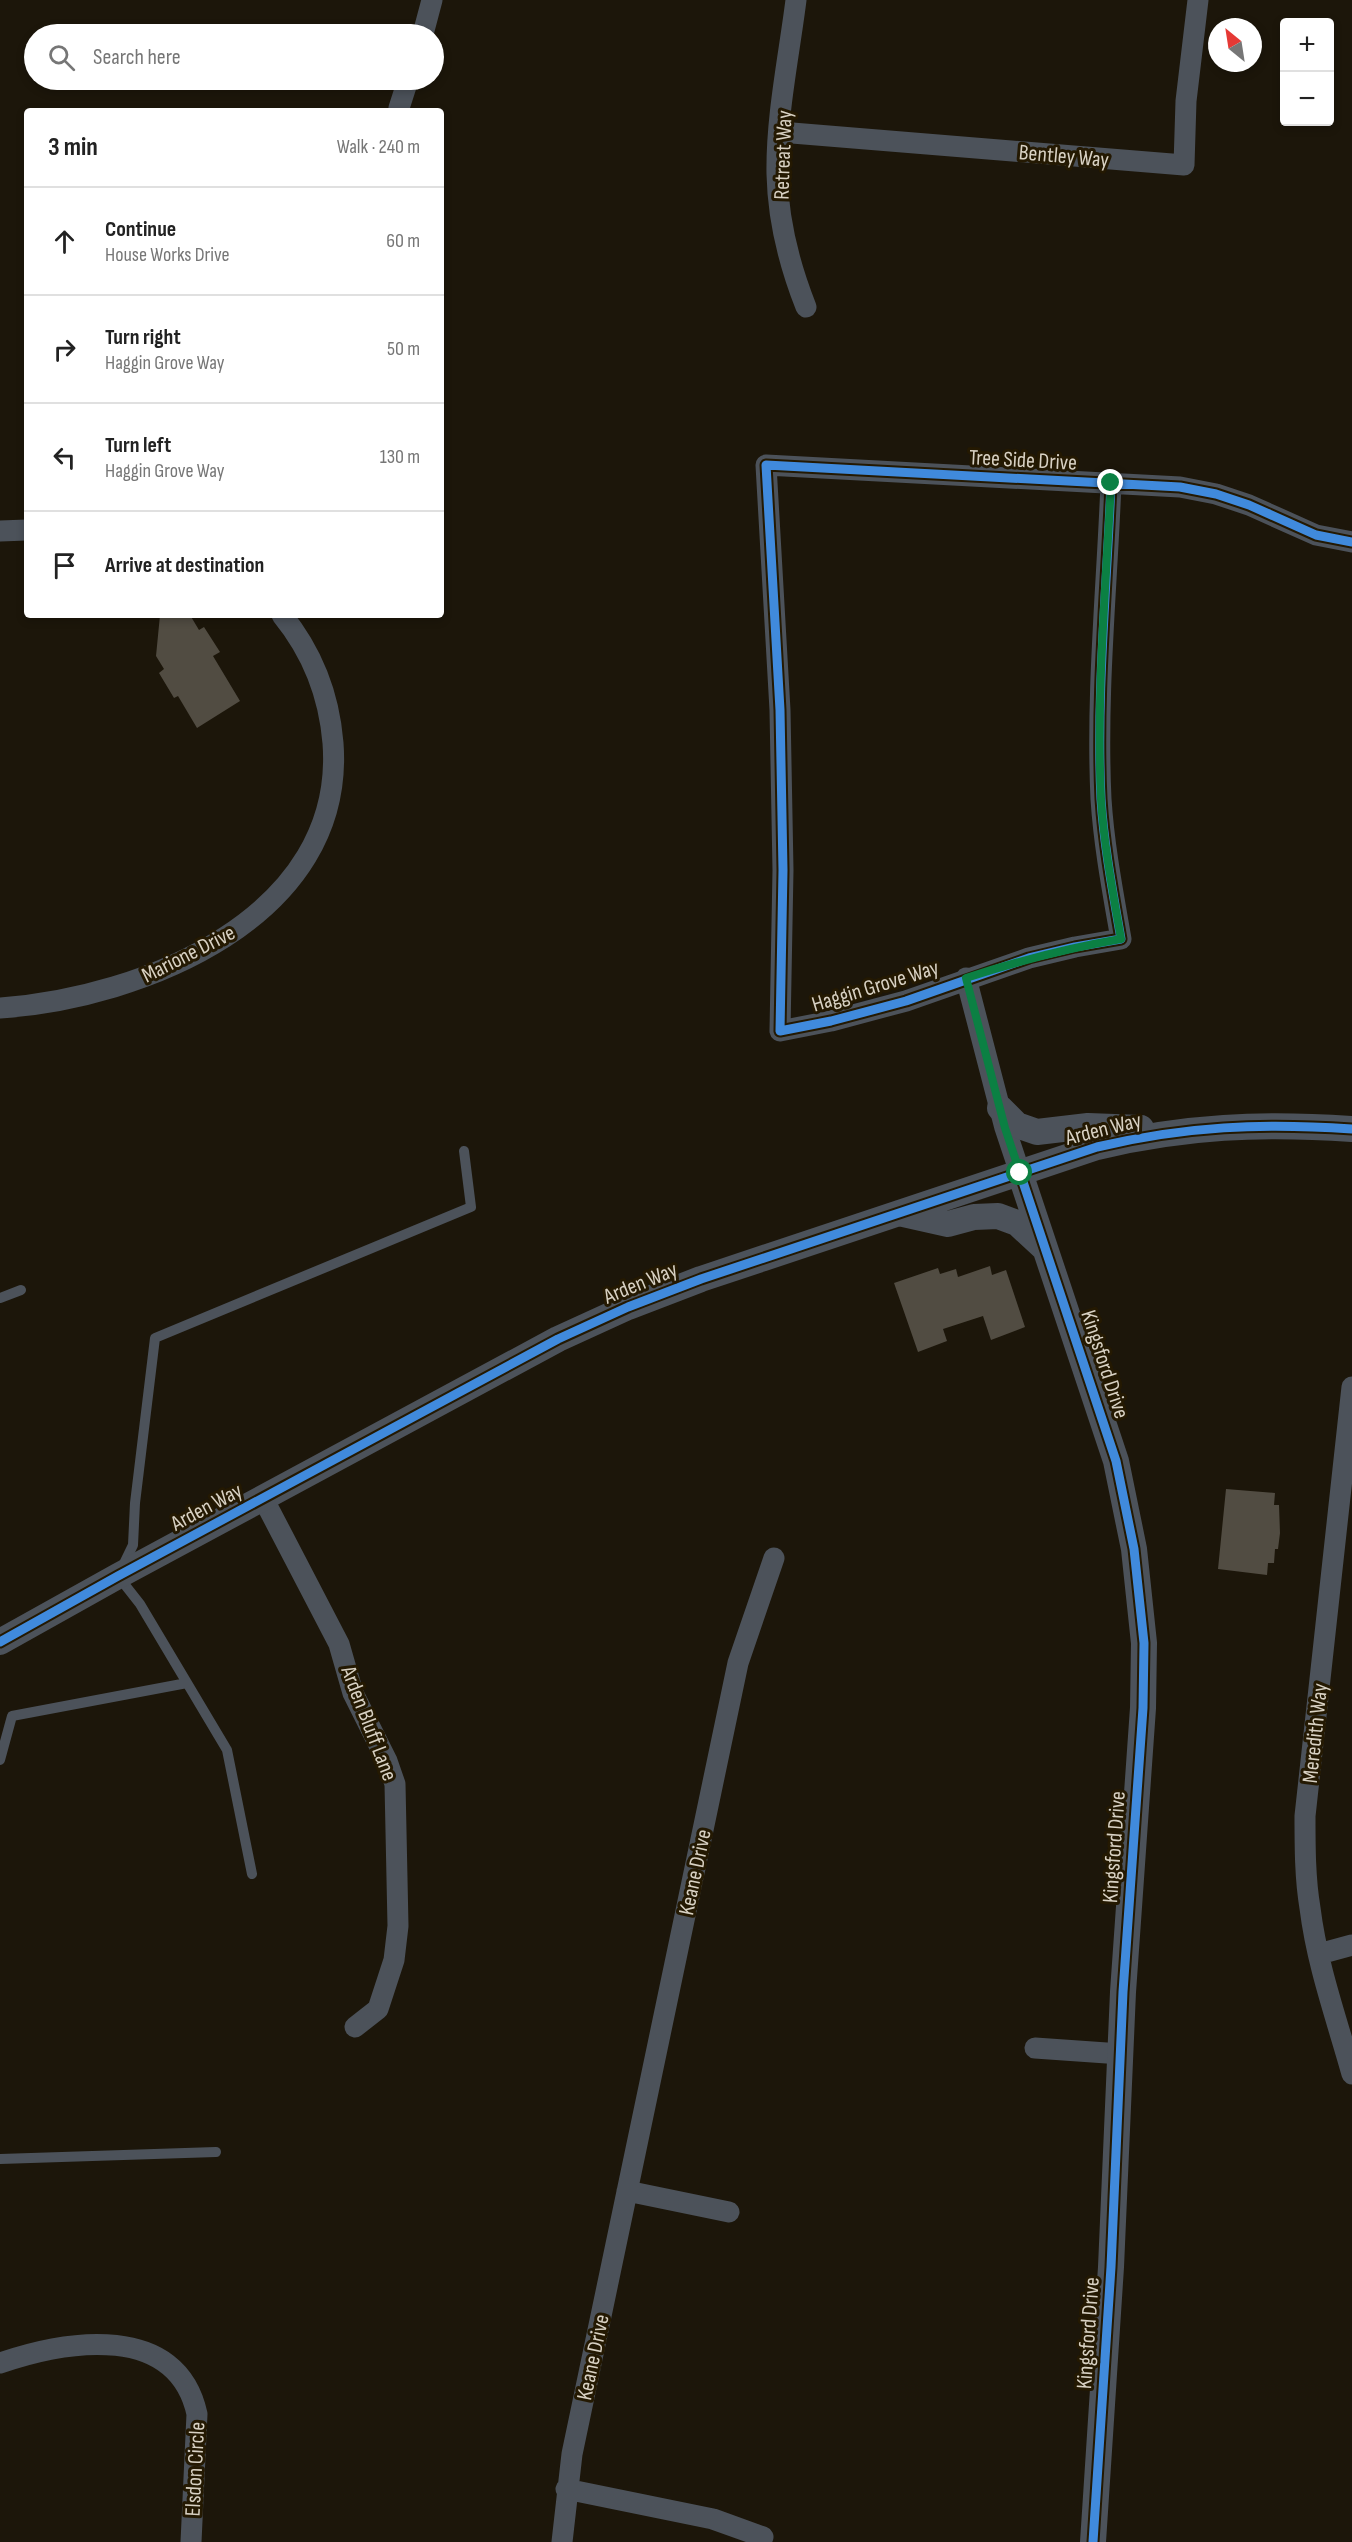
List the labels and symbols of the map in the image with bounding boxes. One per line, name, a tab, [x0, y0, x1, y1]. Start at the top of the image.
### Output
north arrow	[1208, 18, 1262, 72]
street label: Retreat Way	[768, 109, 799, 200]
street label: Bentley Way	[1018, 139, 1110, 174]
street label: Tree Side Drive	[968, 444, 1077, 477]
route end	[1097, 469, 1123, 495]
street label: Marione Drive	[137, 919, 240, 989]
street label: Haggin Grove Way	[809, 954, 943, 1019]
street label: Arden Way	[1062, 1107, 1145, 1152]
route start	[1006, 1159, 1032, 1185]
street label: Arden Way	[599, 1256, 682, 1311]
street label: Kingsford Drive	[1074, 1307, 1135, 1422]
street label: Arden Way	[165, 1477, 248, 1538]
street label: Arden Bluff Lane	[334, 1661, 403, 1785]
street label: Meredith Way	[1297, 1681, 1334, 1784]
street label: Kingsford Drive	[1097, 1790, 1132, 1904]
street label: Keane Drive	[673, 1827, 718, 1918]
street label: Kingsford Drive	[1071, 2276, 1106, 2390]
street label: Keane Drive	[571, 2312, 616, 2403]
street label: Elsdon Circle	[180, 2421, 211, 2517]

